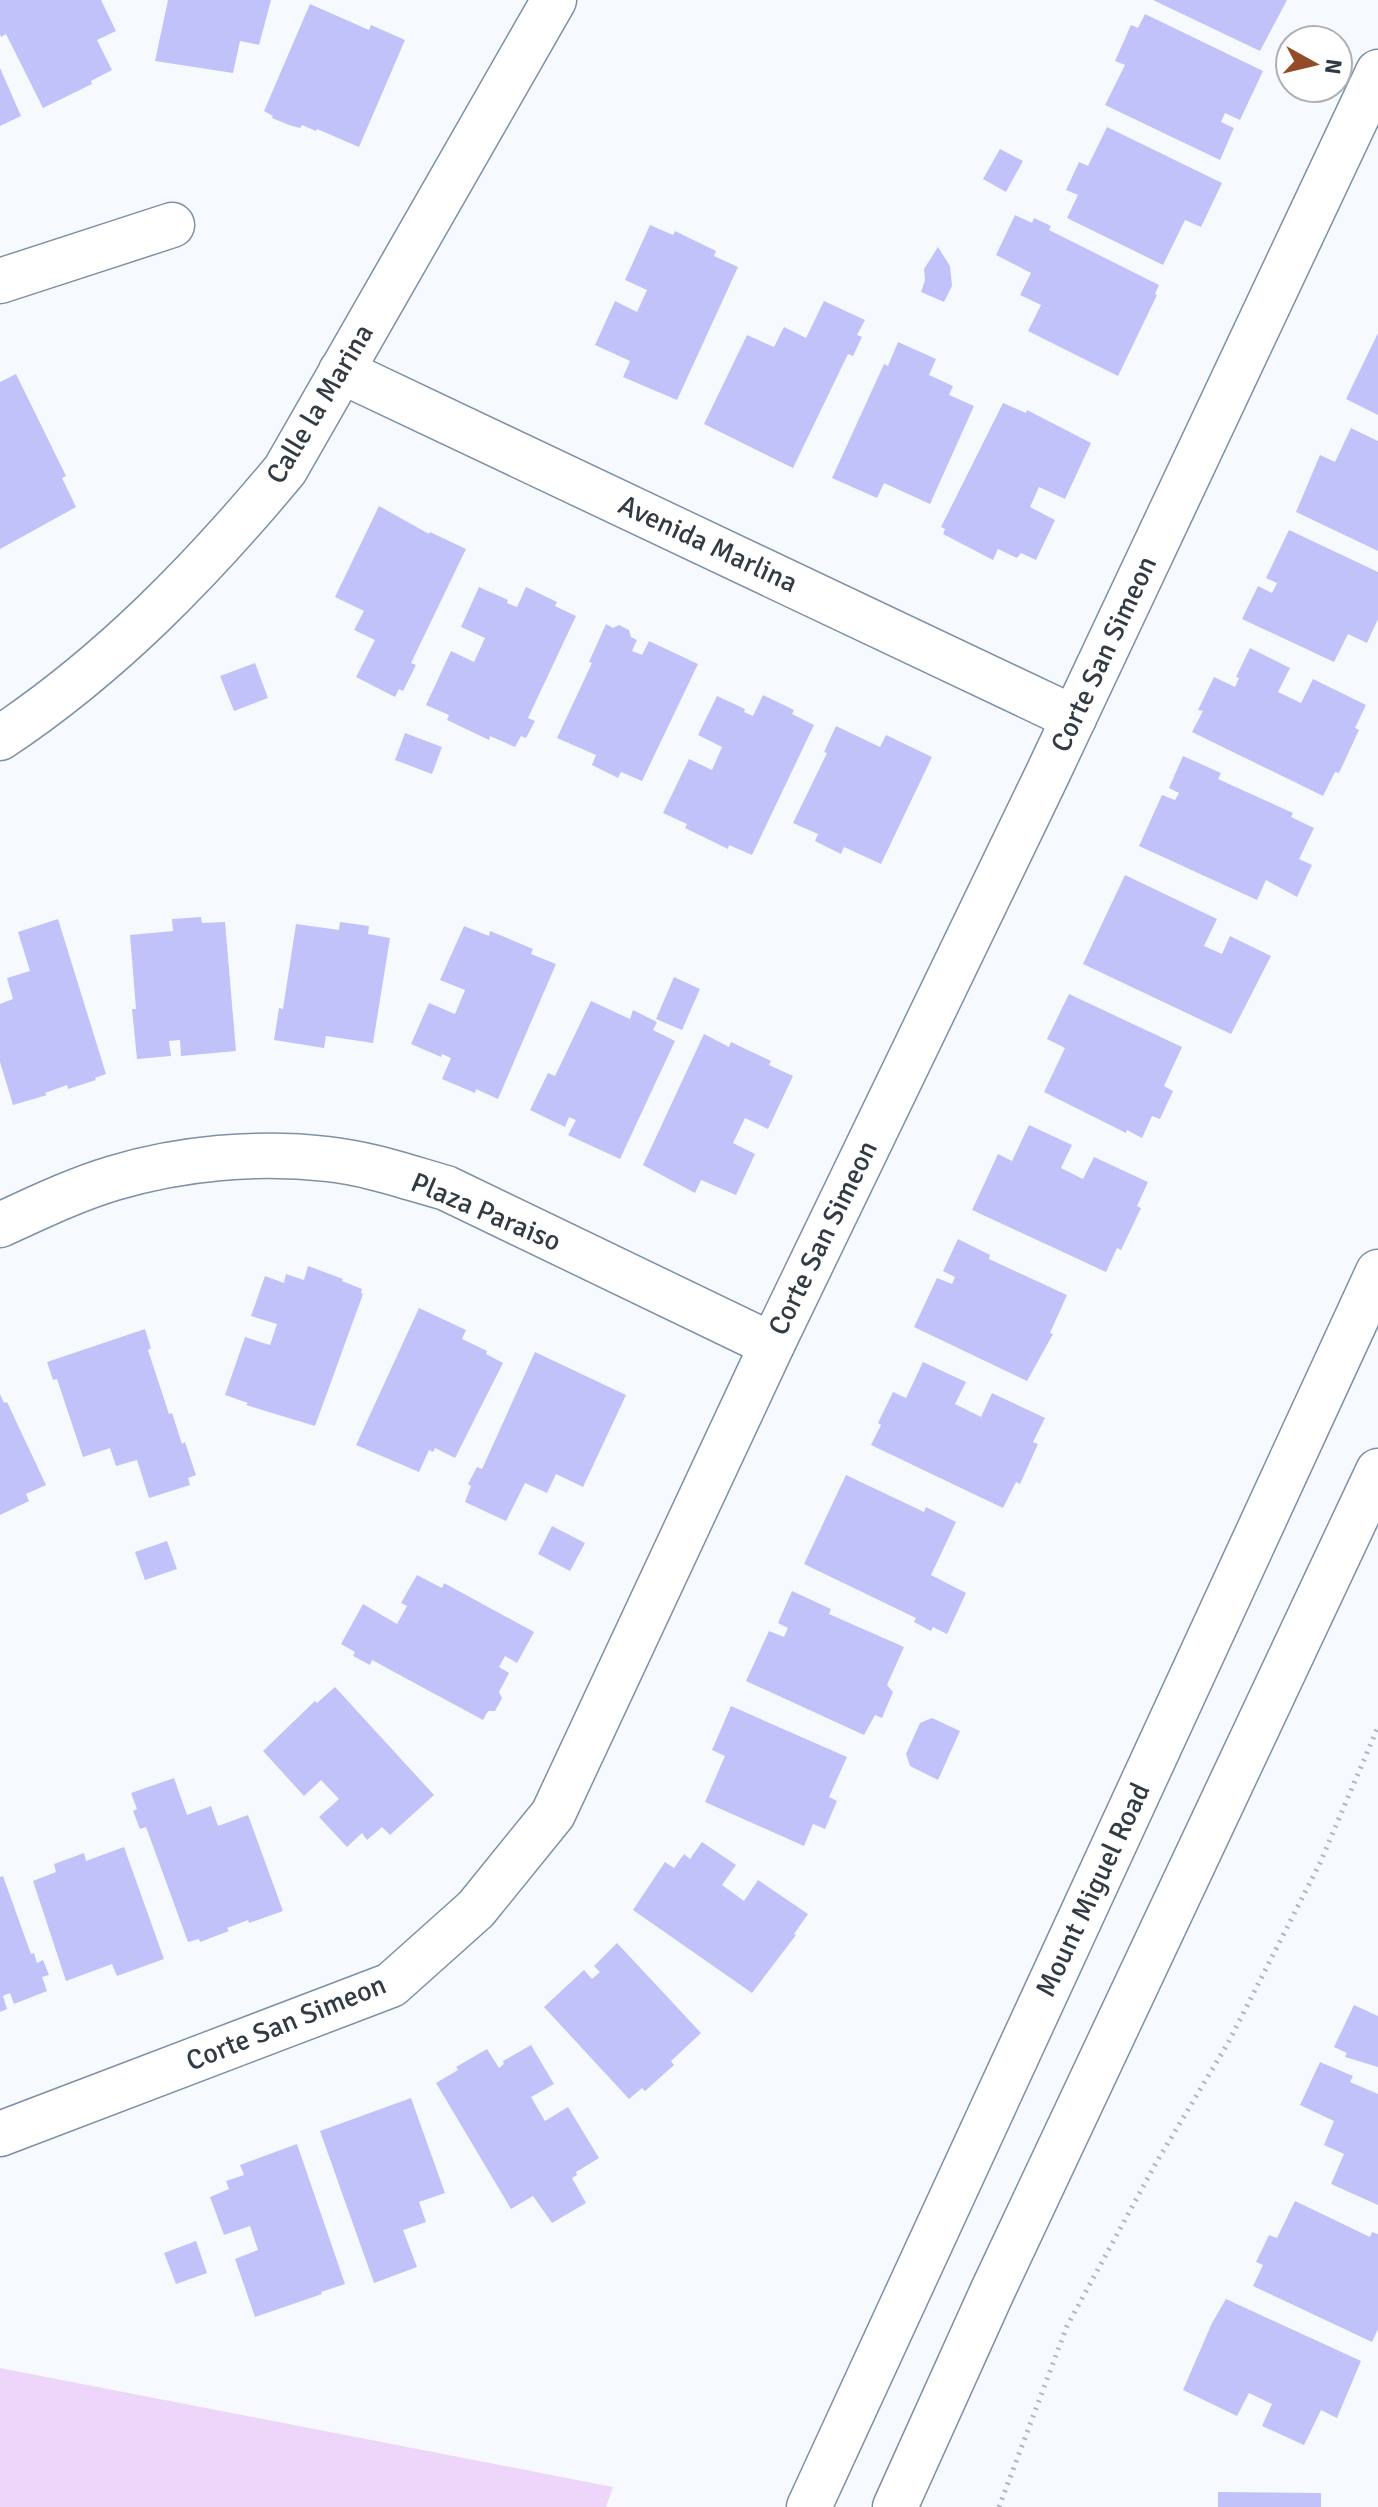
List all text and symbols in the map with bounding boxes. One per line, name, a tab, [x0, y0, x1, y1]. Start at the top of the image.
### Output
north arrow	[1274, 24, 1354, 104]
text: N	[1319, 57, 1348, 76]
street label: Calle la Marina	[259, 318, 381, 490]
street label: Avenida Marlina	[613, 488, 803, 600]
street label: Corte San Simeon	[1044, 551, 1164, 757]
street label: Corte San Simeon	[761, 1135, 885, 1341]
street label: Plaza Paraiso	[406, 1165, 566, 1259]
street label: Mount Miguel Road	[1029, 1778, 1157, 2002]
street label: Corte San Simeon	[181, 1967, 391, 2079]

